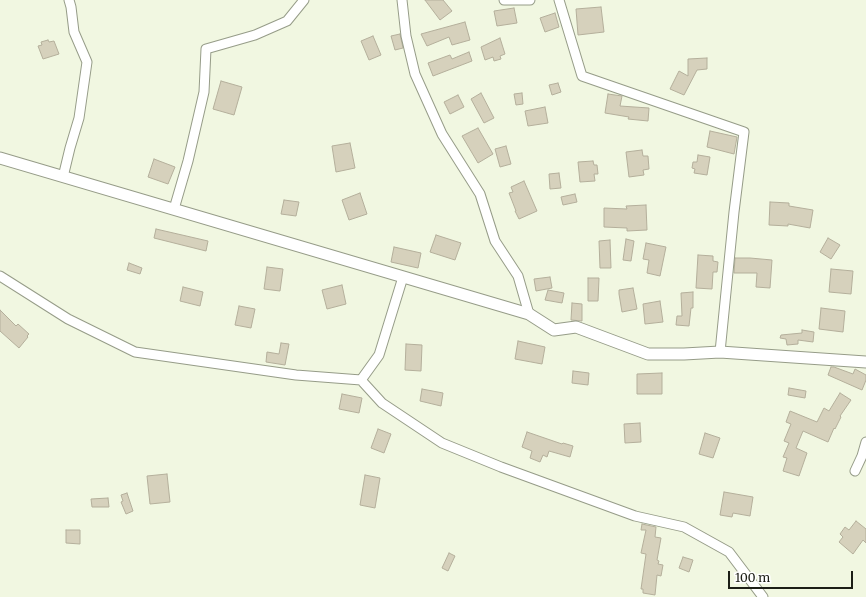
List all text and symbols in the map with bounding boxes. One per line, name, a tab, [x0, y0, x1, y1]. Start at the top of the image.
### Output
scale bar	[730, 563, 855, 589]
text: 100 m	[735, 570, 770, 585]

